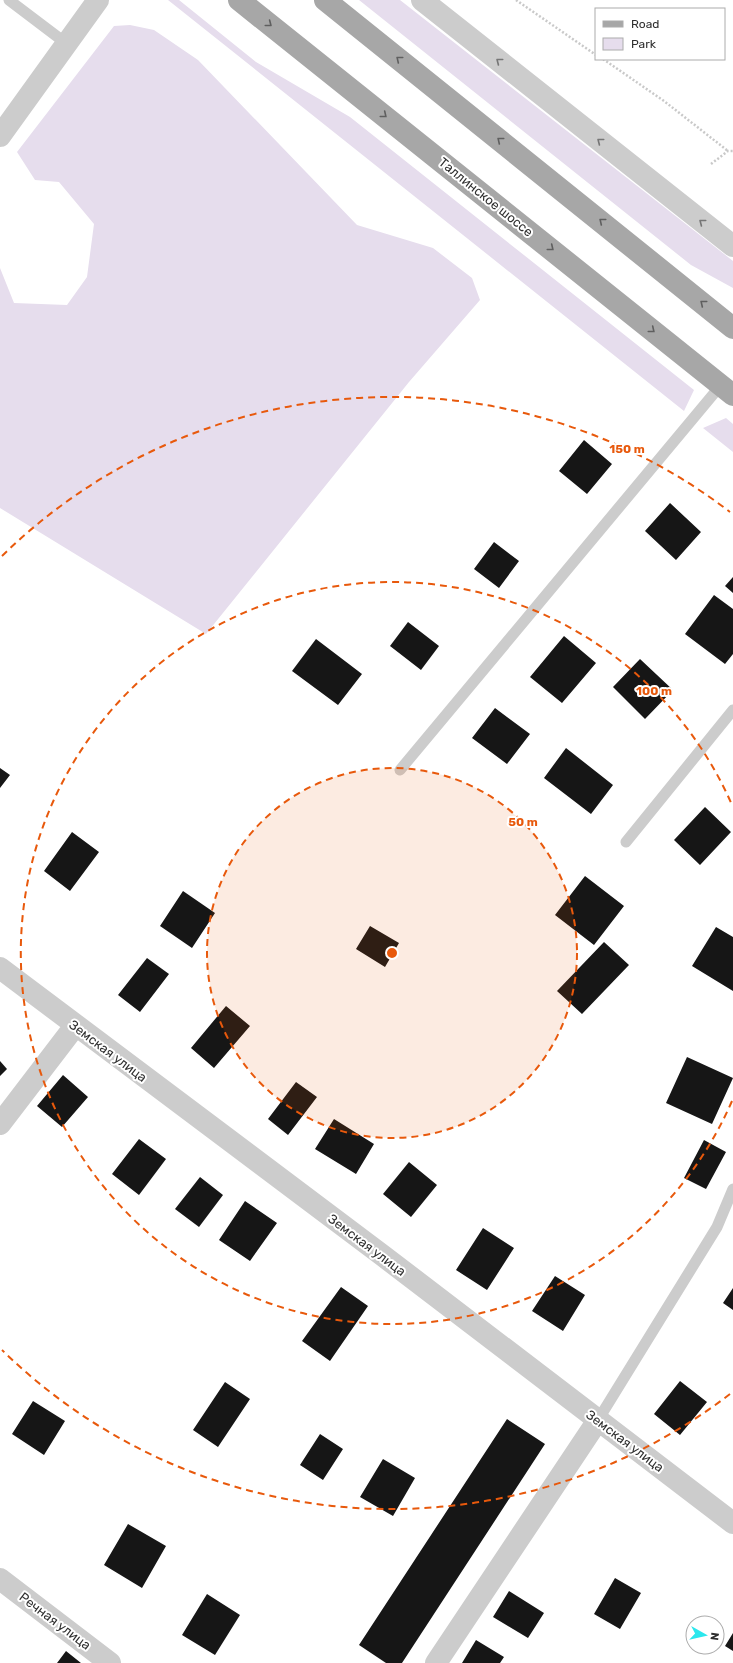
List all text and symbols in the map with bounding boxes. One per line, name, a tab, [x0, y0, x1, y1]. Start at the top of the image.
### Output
legend	[595, 8, 725, 60]
text: Road	[631, 17, 659, 31]
one-way arrow	[265, 19, 272, 26]
text: Park	[631, 37, 657, 51]
one-way arrow	[396, 56, 403, 63]
one-way arrow	[496, 58, 503, 65]
one-way arrow	[379, 110, 386, 117]
one-way arrow	[498, 137, 505, 144]
one-way arrow	[598, 139, 605, 146]
street label: Таллинское шоссе	[436, 154, 536, 240]
one-way arrow	[599, 219, 606, 226]
one-way arrow	[700, 220, 707, 227]
one-way arrow	[546, 244, 553, 251]
one-way arrow	[700, 301, 707, 308]
one-way arrow	[647, 325, 655, 332]
text: 150 m	[609, 442, 645, 456]
text: 100 m	[636, 684, 672, 698]
text: 50 m	[508, 815, 538, 829]
centre of rings	[385, 946, 399, 960]
street label: Земская улица	[66, 1017, 150, 1085]
street label: Земская улица	[325, 1211, 409, 1279]
street label: Земская улица	[583, 1407, 667, 1475]
street label: Речная улица	[16, 1589, 94, 1653]
north arrow	[685, 1615, 725, 1655]
text: N	[707, 1631, 721, 1641]

